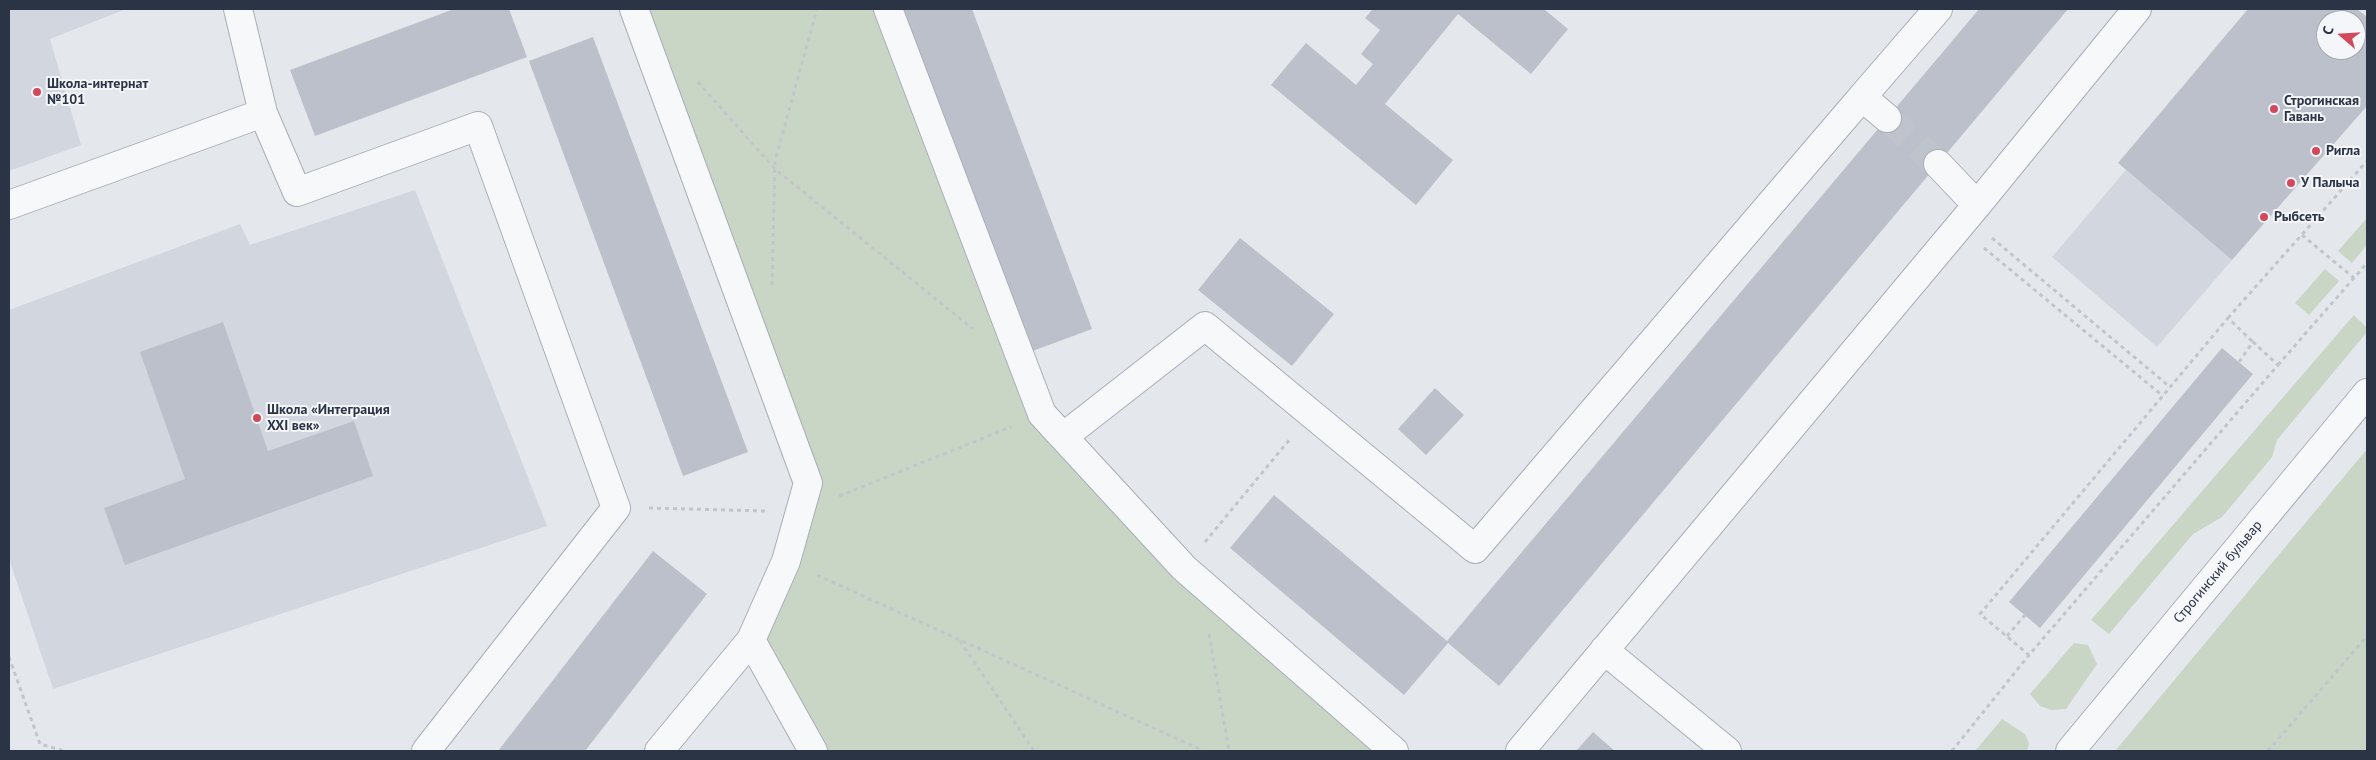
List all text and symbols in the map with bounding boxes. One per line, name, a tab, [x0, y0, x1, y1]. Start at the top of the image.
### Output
north arrow	[2316, 10, 2366, 60]
text: С	[2318, 24, 2338, 37]
place label: Школа-интернат №101	[47, 76, 148, 108]
marker: Школа-интернат №101	[31, 86, 43, 98]
place label: Строгинская Гавань	[2284, 93, 2359, 125]
marker: Строгинская Гавань	[2268, 103, 2280, 115]
place label: Ригла	[2326, 143, 2360, 159]
marker: Ригла	[2310, 145, 2322, 157]
place label: У Палыча	[2301, 175, 2359, 191]
marker: У Палыча	[2285, 177, 2297, 189]
place label: Рыбсеть	[2274, 209, 2325, 225]
marker: Рыбсеть	[2258, 211, 2270, 223]
place label: Школа «Интеграция XXI век»	[267, 402, 390, 434]
marker: Школа «Интеграция XXI век»	[251, 412, 263, 424]
street label: Строгинский бульвар	[2170, 517, 2266, 627]

